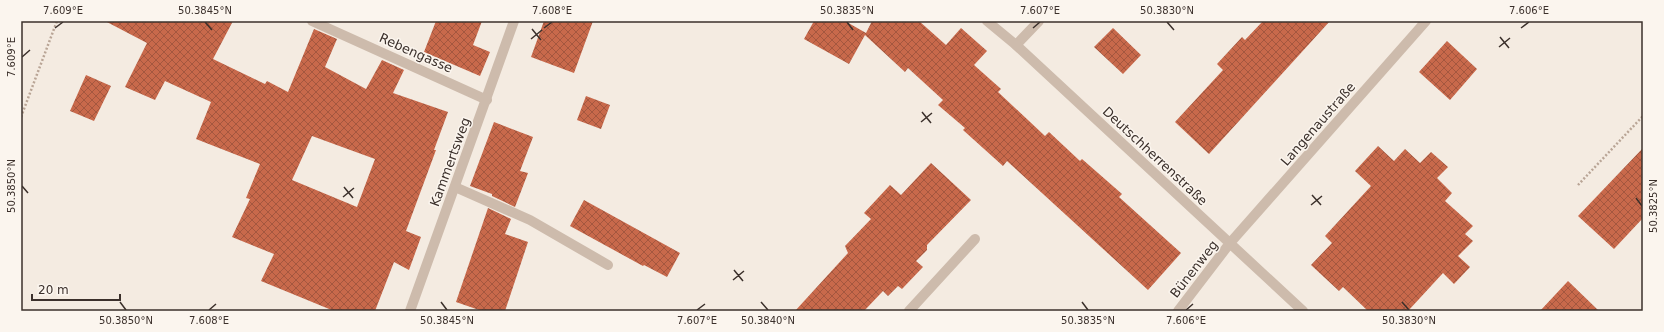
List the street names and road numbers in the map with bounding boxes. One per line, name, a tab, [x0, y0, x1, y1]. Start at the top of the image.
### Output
street label: Rebengasse	[377, 30, 455, 76]
street label: Langenaustraße	[1278, 79, 1358, 169]
street label: Deutschherrenstraße	[1100, 104, 1210, 208]
street label: Kammertsweg	[427, 115, 473, 209]
street label: Bünenweg	[1167, 237, 1221, 301]

